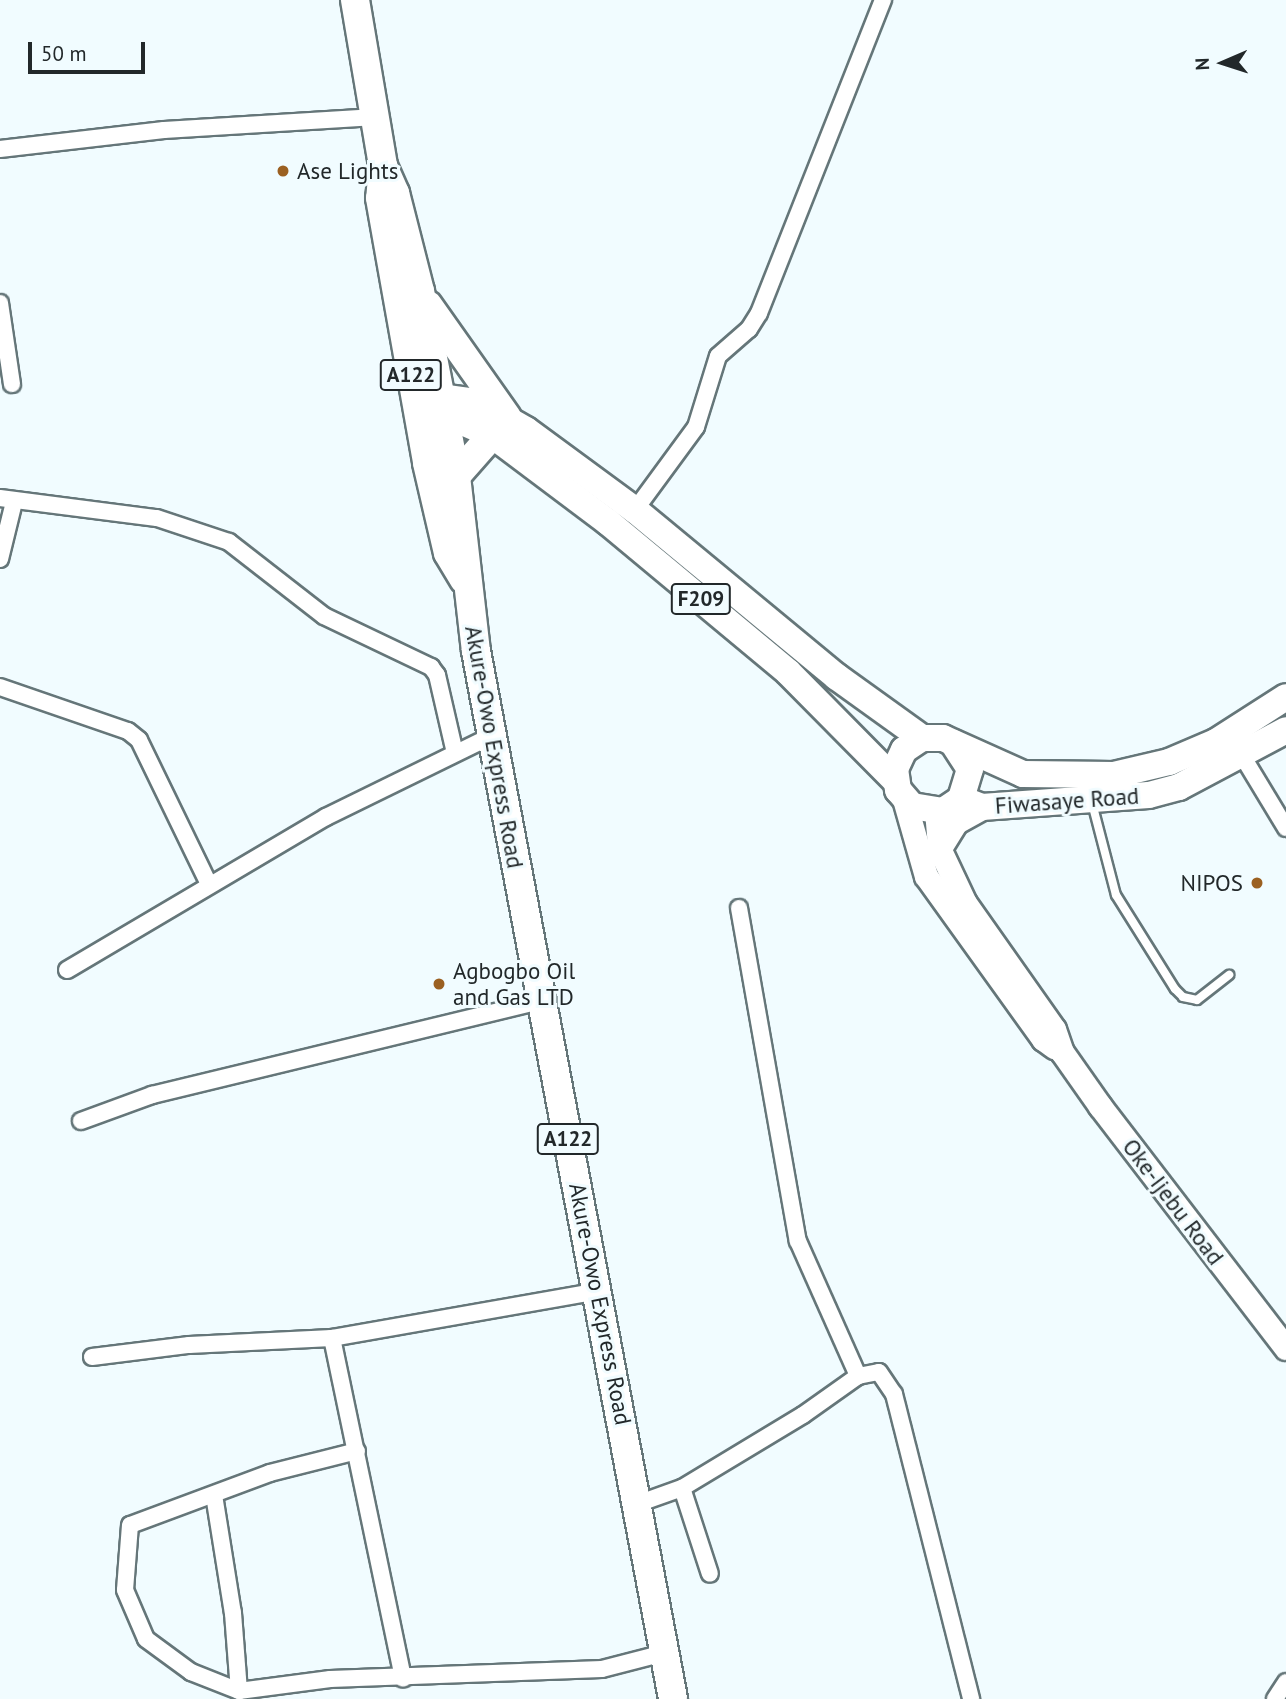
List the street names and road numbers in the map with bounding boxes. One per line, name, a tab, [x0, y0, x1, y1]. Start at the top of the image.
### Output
road number: A122	[380, 358, 442, 392]
road number: F209	[670, 582, 732, 616]
street label: Akure-Owo Express Road	[459, 624, 529, 870]
street label: Fiwasaye Road	[994, 782, 1140, 820]
road number: A122	[536, 1122, 600, 1156]
street label: Oke-Ijebu Road	[1117, 1134, 1229, 1270]
street label: Akure-Owo Express Road	[563, 1181, 637, 1427]

